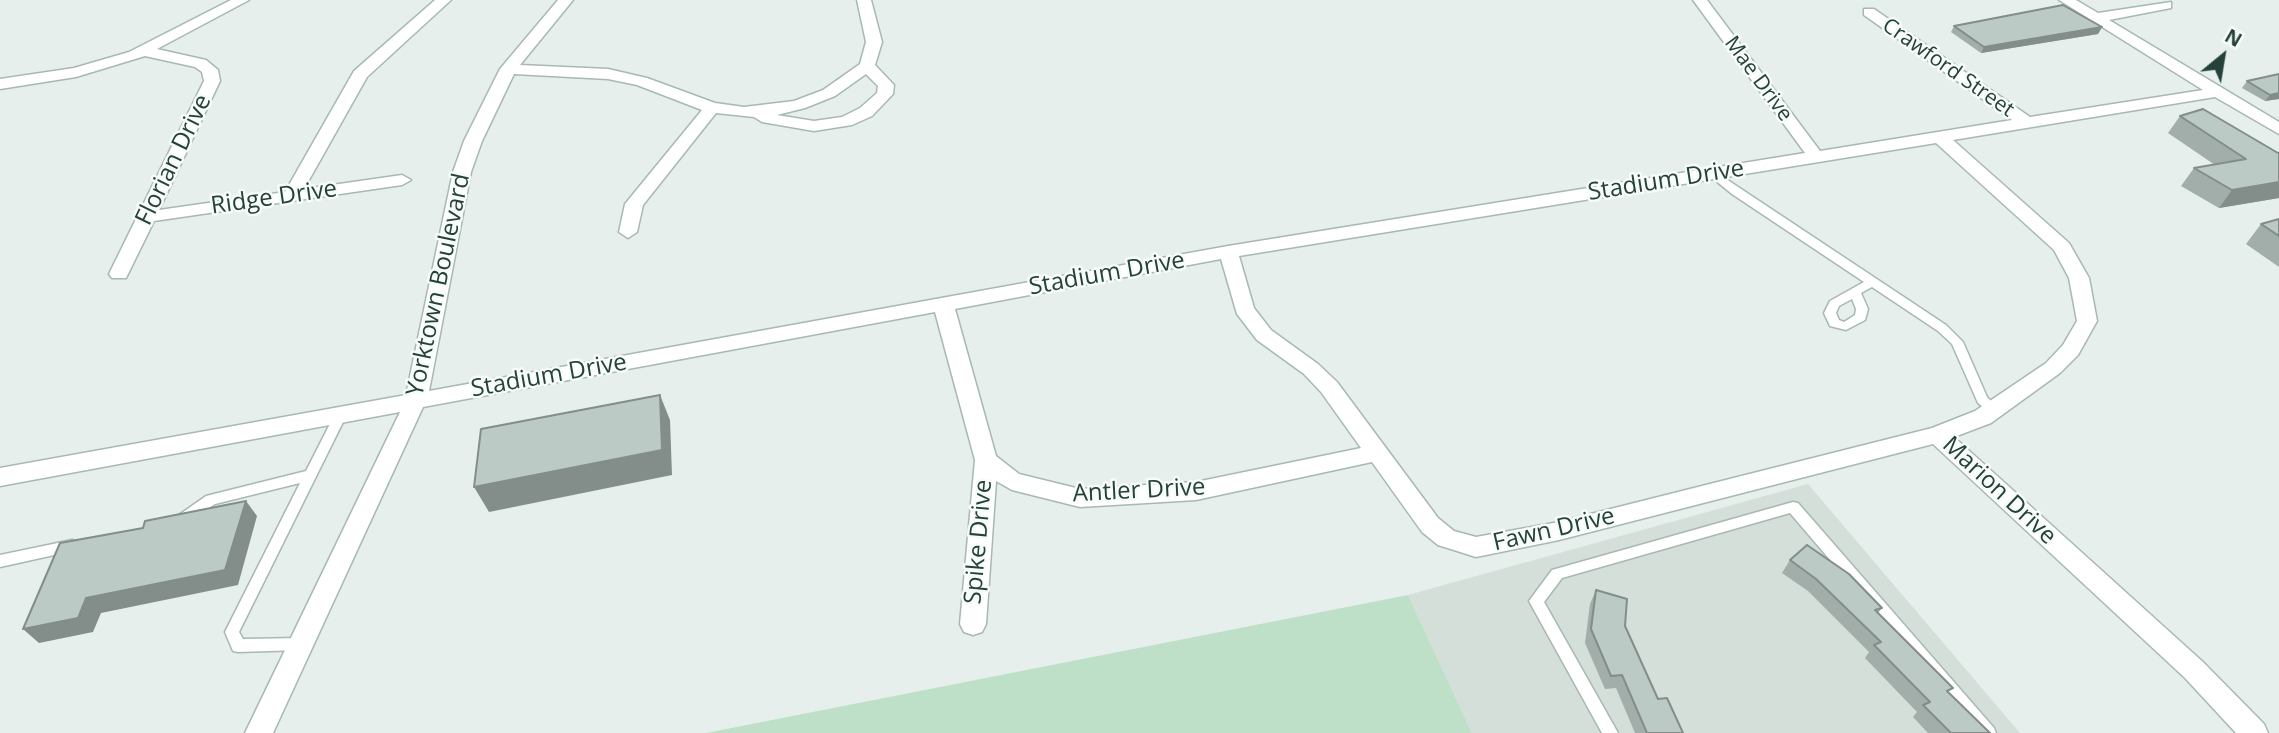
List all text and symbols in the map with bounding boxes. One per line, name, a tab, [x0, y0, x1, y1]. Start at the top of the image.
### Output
street label: Crawford Street	[1877, 13, 2019, 123]
north arrow	[2188, 21, 2258, 91]
text: N	[2220, 23, 2247, 53]
street label: Mae Drive	[1719, 31, 1797, 127]
street label: Florian Drive	[130, 90, 218, 230]
street label: Stadium Drive	[1586, 154, 1746, 208]
street label: Yorktown Boulevard	[401, 171, 477, 399]
street label: Ridge Drive	[209, 175, 339, 221]
street label: Stadium Drive	[1027, 246, 1187, 302]
street label: Stadium Drive	[469, 348, 629, 404]
street label: Marion Drive	[1936, 431, 2062, 551]
street label: Antler Drive	[1072, 473, 1206, 509]
street label: Spike Drive	[959, 478, 999, 606]
street label: Fawn Drive	[1490, 502, 1618, 558]

